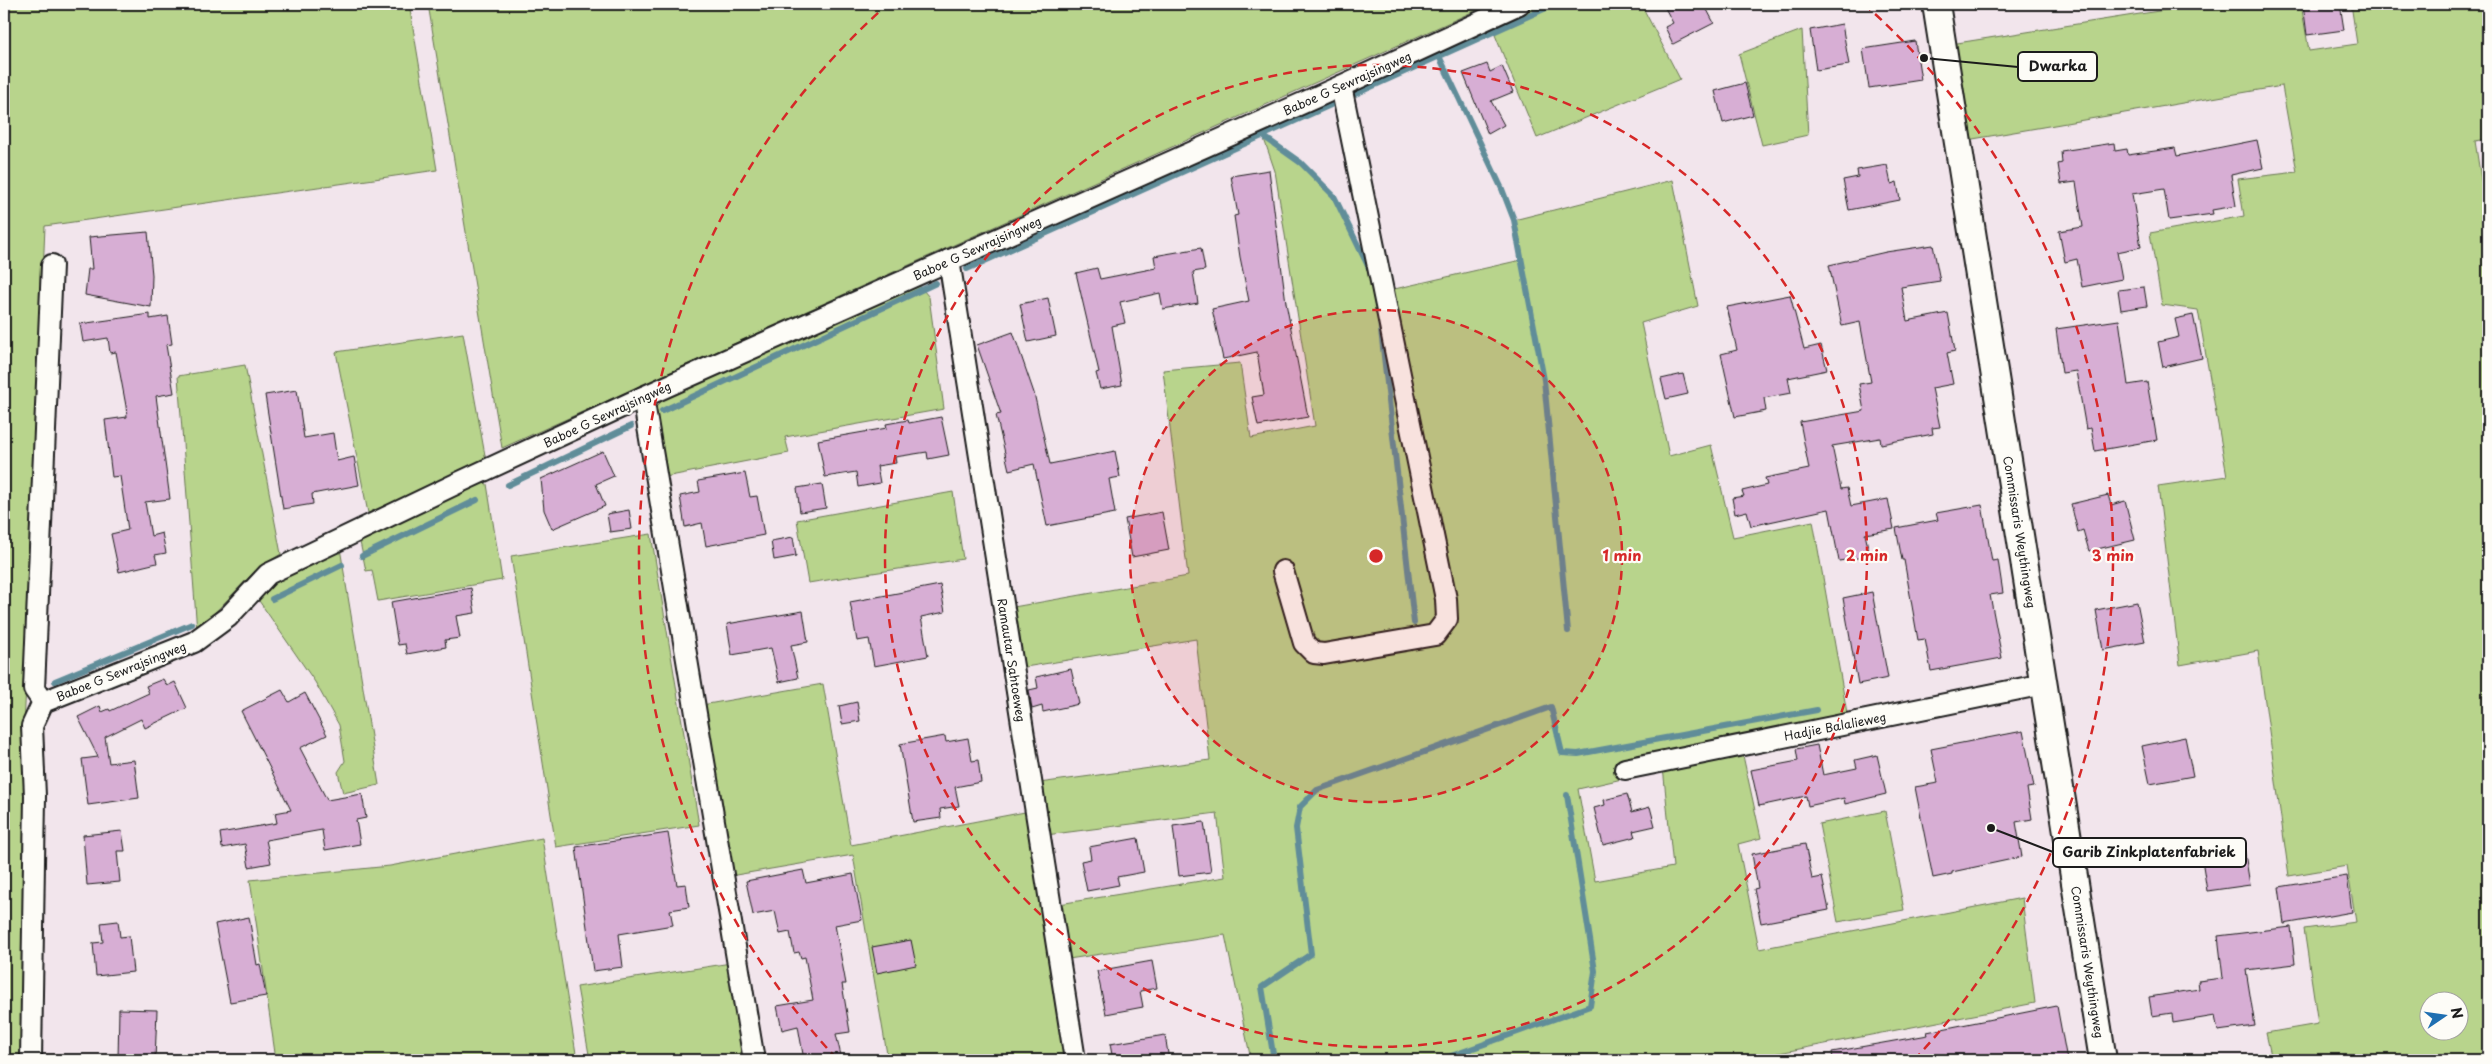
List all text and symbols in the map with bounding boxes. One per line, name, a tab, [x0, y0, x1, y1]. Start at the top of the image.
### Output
street label: Baboe G Sewrajsingweg	[1280, 47, 1414, 119]
callout: Dwarka	[2018, 52, 2097, 81]
text: Dwarka	[2029, 55, 2088, 76]
street label: Baboe G Sewrajsingweg	[910, 212, 1044, 284]
street label: Baboe G Sewrajsingweg	[540, 376, 674, 452]
street label: Commissaris Weythingweg	[1999, 455, 2041, 609]
text: 1 min	[1603, 543, 1641, 566]
text: 2 min	[1846, 543, 1888, 566]
text: 3 min	[2092, 543, 2134, 566]
centre of rings	[1367, 547, 1385, 565]
street label: Ramautar Sahtoeweg	[993, 597, 1031, 723]
street label: Baboe G Sewrajsingweg	[53, 637, 189, 705]
street label: Hadjie Balalieweg	[1782, 707, 1888, 745]
callout: Garib Zinkplatenfabriek	[2053, 838, 2246, 867]
text: Garib Zinkplatenfabriek	[2062, 841, 2236, 862]
street label: Commissaris Weythingweg	[2067, 885, 2109, 1039]
north arrow	[2420, 992, 2470, 1042]
text: N	[2446, 1005, 2469, 1021]

